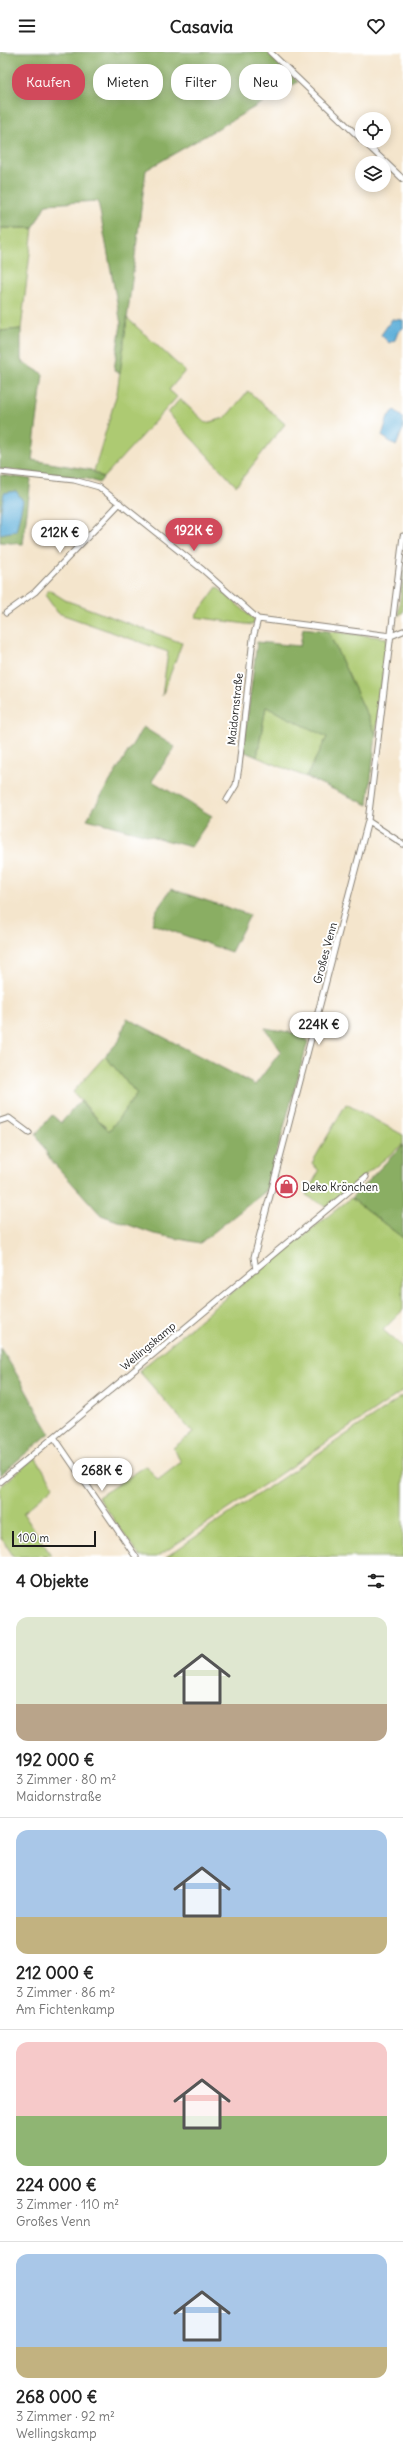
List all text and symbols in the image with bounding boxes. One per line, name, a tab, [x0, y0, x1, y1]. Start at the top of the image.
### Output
icon: menu	[16, 15, 38, 37]
text: Casavia	[170, 15, 233, 38]
icon: heart	[365, 15, 387, 37]
chip: Kaufen	[12, 64, 85, 100]
chip: Mieten	[93, 64, 163, 100]
chip: Filter	[171, 64, 231, 100]
chip: Neu	[239, 64, 292, 100]
map controls	[355, 112, 391, 192]
button: locate	[355, 112, 391, 148]
button: layers	[355, 156, 391, 192]
pin: 192K €	[161, 518, 227, 552]
pin: 212K €	[27, 520, 93, 554]
text: 192K €	[174, 522, 214, 539]
text: 212K €	[41, 524, 79, 541]
street label: Maidornstraße	[224, 672, 246, 746]
street label: Großes Venn	[310, 921, 340, 985]
pin: 224K €	[286, 1012, 352, 1046]
text: 224K €	[298, 1016, 340, 1033]
shop icon: Deko Krönchen	[273, 1174, 299, 1200]
place label: Deko Krönchen	[302, 1180, 378, 1194]
street label: Wellingskamp	[117, 1319, 179, 1373]
pin: 268K €	[69, 1458, 135, 1492]
text: 268K €	[81, 1462, 123, 1479]
scale bar	[12, 1529, 96, 1548]
text: 100 m	[18, 1531, 49, 1545]
text: 4 Objekte	[16, 1570, 89, 1592]
icon: filters	[365, 1570, 387, 1592]
icon: home	[166, 1643, 238, 1715]
text: 192 000 €	[16, 1749, 94, 1771]
text: 3 Zimmer · 80 m²	[16, 1771, 116, 1788]
text: Maidornstraße	[16, 1788, 102, 1805]
icon: home	[166, 1856, 238, 1928]
text: 212 000 €	[16, 1962, 94, 1984]
text: 3 Zimmer · 86 m²	[16, 1984, 115, 2001]
text: Am Fichtenkamp	[16, 2001, 115, 2018]
icon: home	[166, 2068, 238, 2140]
text: 224 000 €	[16, 2174, 97, 2196]
text: 3 Zimmer · 110 m²	[16, 2196, 119, 2213]
text: Großes Venn	[16, 2213, 91, 2230]
icon: home	[166, 2280, 238, 2352]
text: 268 000 €	[16, 2386, 98, 2408]
text: 3 Zimmer · 92 m²	[16, 2408, 115, 2425]
text: Wellingskamp	[16, 2425, 97, 2442]

